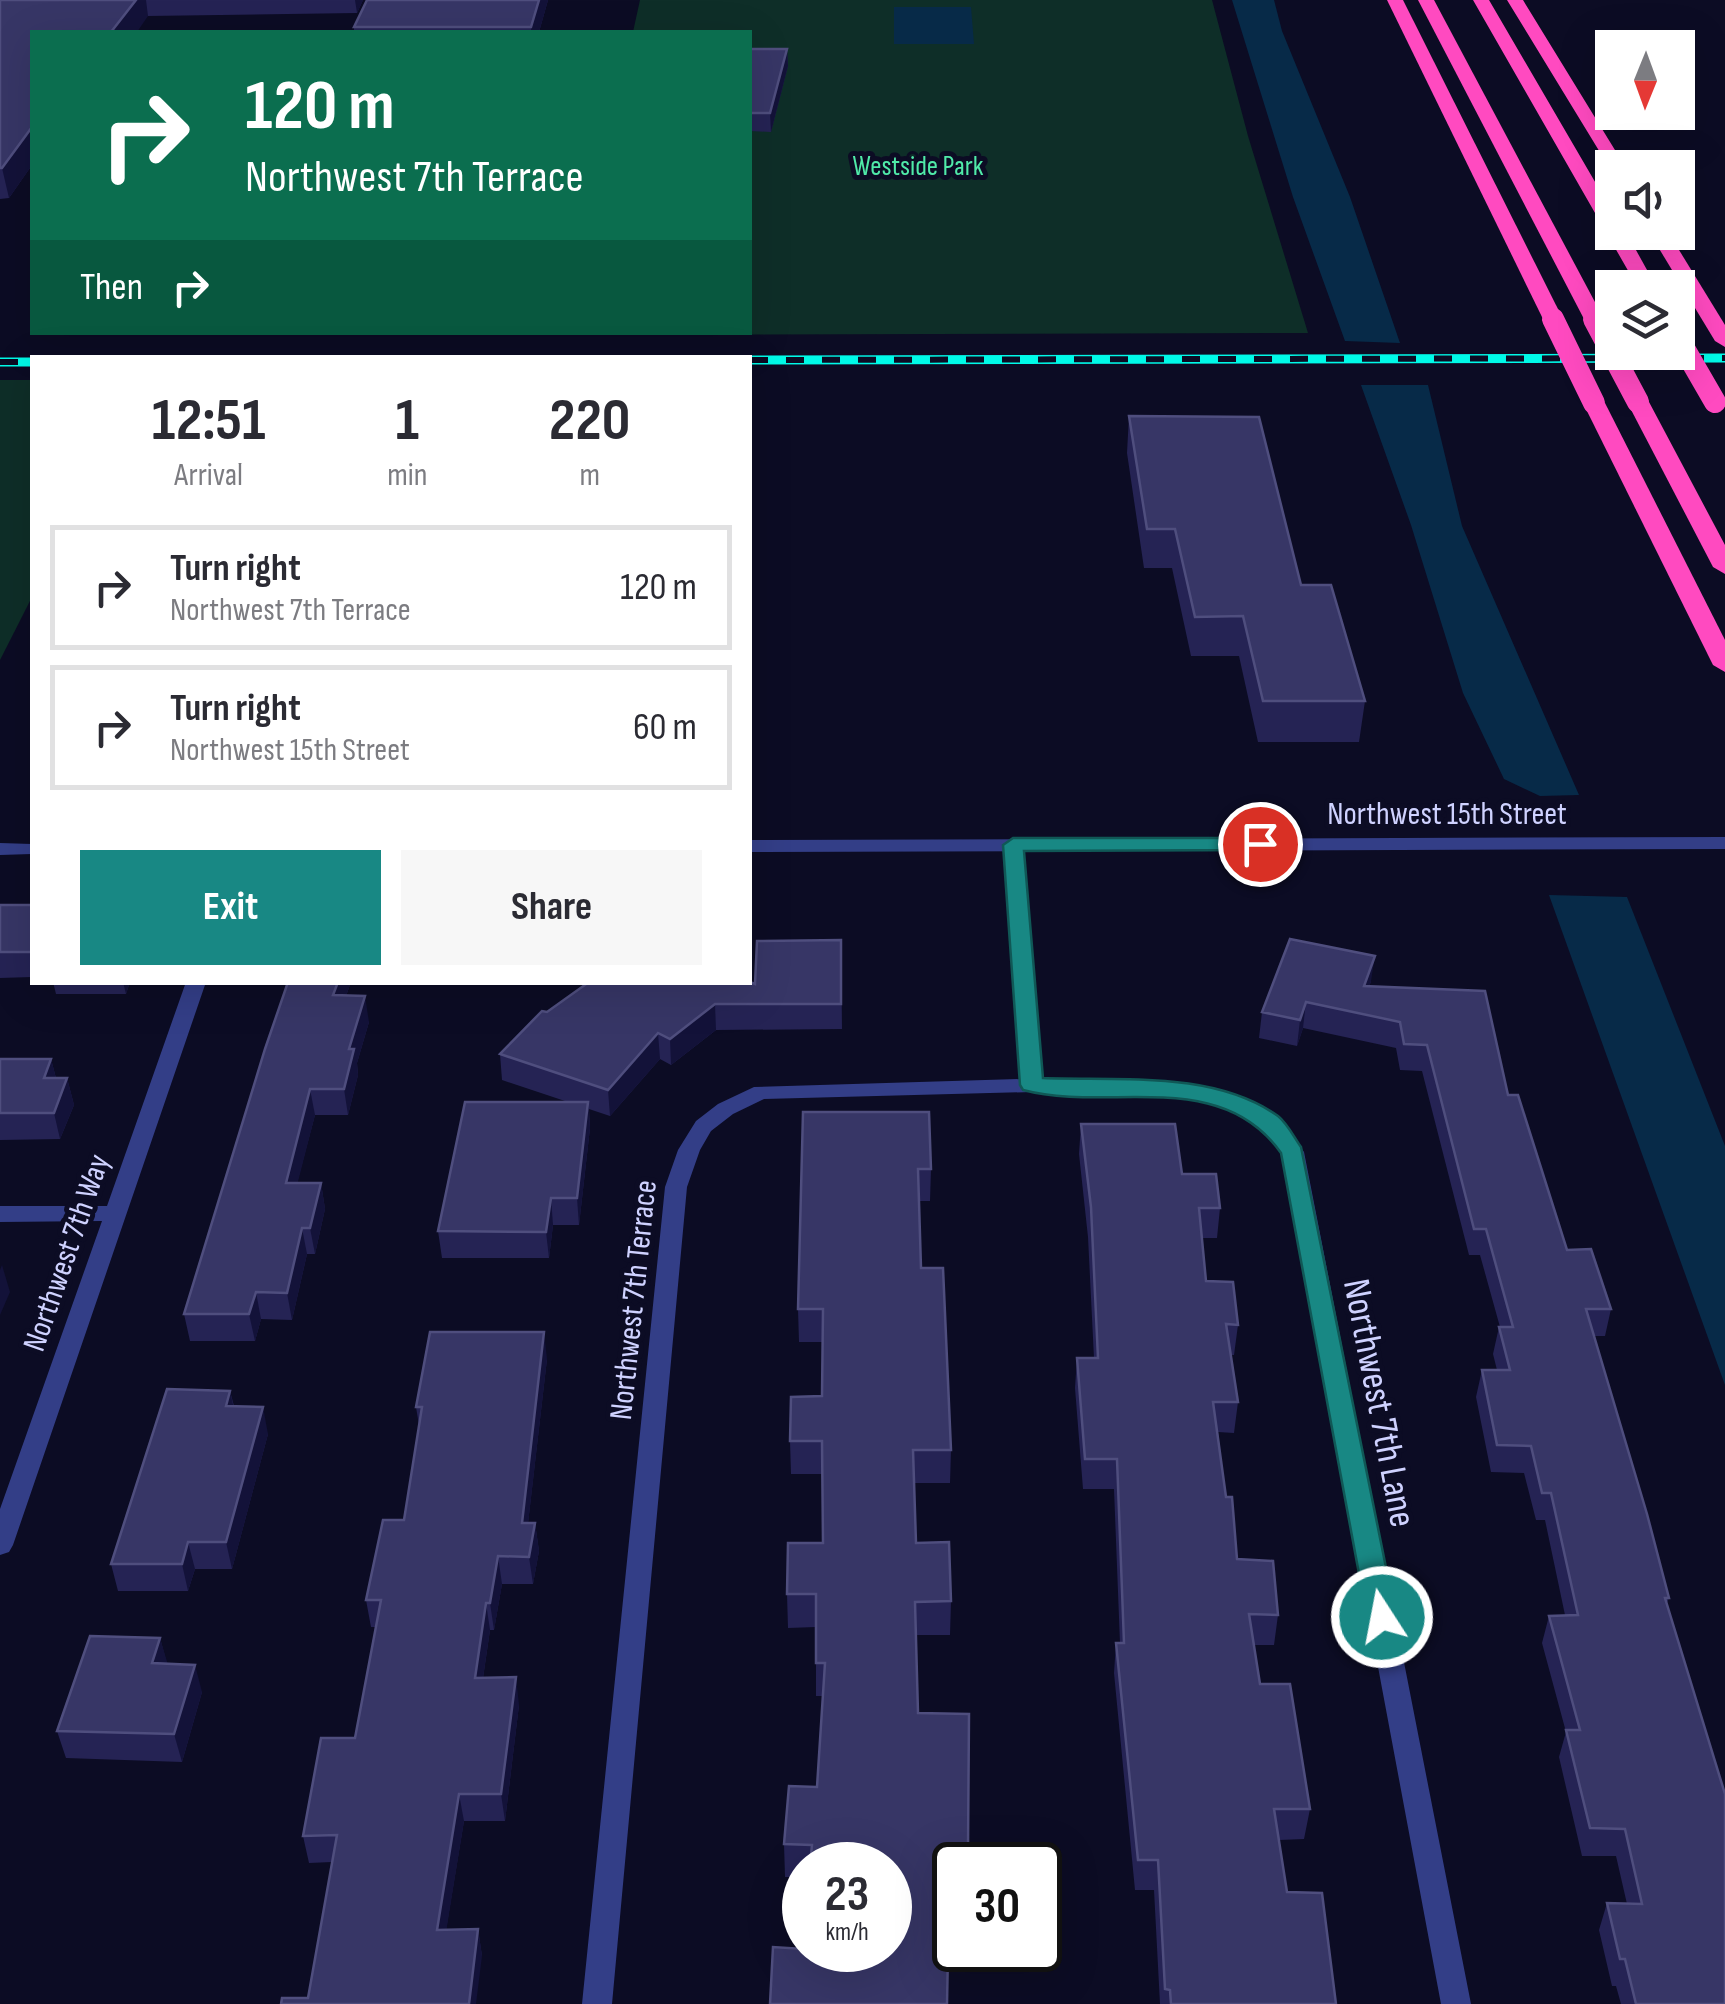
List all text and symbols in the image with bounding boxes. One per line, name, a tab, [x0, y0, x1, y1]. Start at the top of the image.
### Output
north arrow	[1595, 30, 1695, 130]
map controls	[1595, 30, 1695, 370]
text: 120 m	[245, 65, 395, 149]
icon: right	[80, 70, 210, 200]
text: Northwest 7th Terrace	[245, 150, 584, 205]
park label: Westside Park	[852, 150, 984, 183]
button: sound	[1595, 150, 1695, 250]
icon: right	[163, 260, 218, 315]
text: Then	[80, 265, 143, 310]
button: layers	[1595, 270, 1695, 370]
text: 12:51	[152, 385, 265, 457]
text: 1	[396, 385, 419, 457]
text: 220	[549, 385, 630, 457]
text: Arrival	[174, 456, 243, 495]
text: min	[387, 456, 427, 495]
text: m	[579, 456, 600, 495]
text: Turn right	[170, 546, 301, 591]
icon: right	[85, 560, 140, 615]
text: 120 m	[620, 565, 697, 610]
text: Northwest 7th Terrace	[170, 591, 411, 630]
text: Turn right	[170, 686, 301, 731]
icon: right	[85, 700, 140, 755]
text: 60 m	[633, 705, 697, 750]
text: Northwest 15th Street	[170, 731, 410, 770]
street label: Northwest 15th Street	[1327, 795, 1567, 834]
pin	[1218, 802, 1303, 887]
icon: arrive	[1233, 817, 1288, 872]
button: Exit	[80, 850, 381, 965]
button: Share	[401, 850, 702, 965]
street label: Northwest 7th Way	[15, 1149, 119, 1357]
street label: Northwest 7th Terrace	[602, 1178, 666, 1422]
street label: Northwest 7th Lane	[1333, 1275, 1425, 1531]
position arrow	[1330, 1565, 1434, 1669]
speed limit sign: 30	[932, 1842, 1062, 1972]
text: 23	[825, 1865, 869, 1925]
text: km/h	[825, 1917, 869, 1948]

